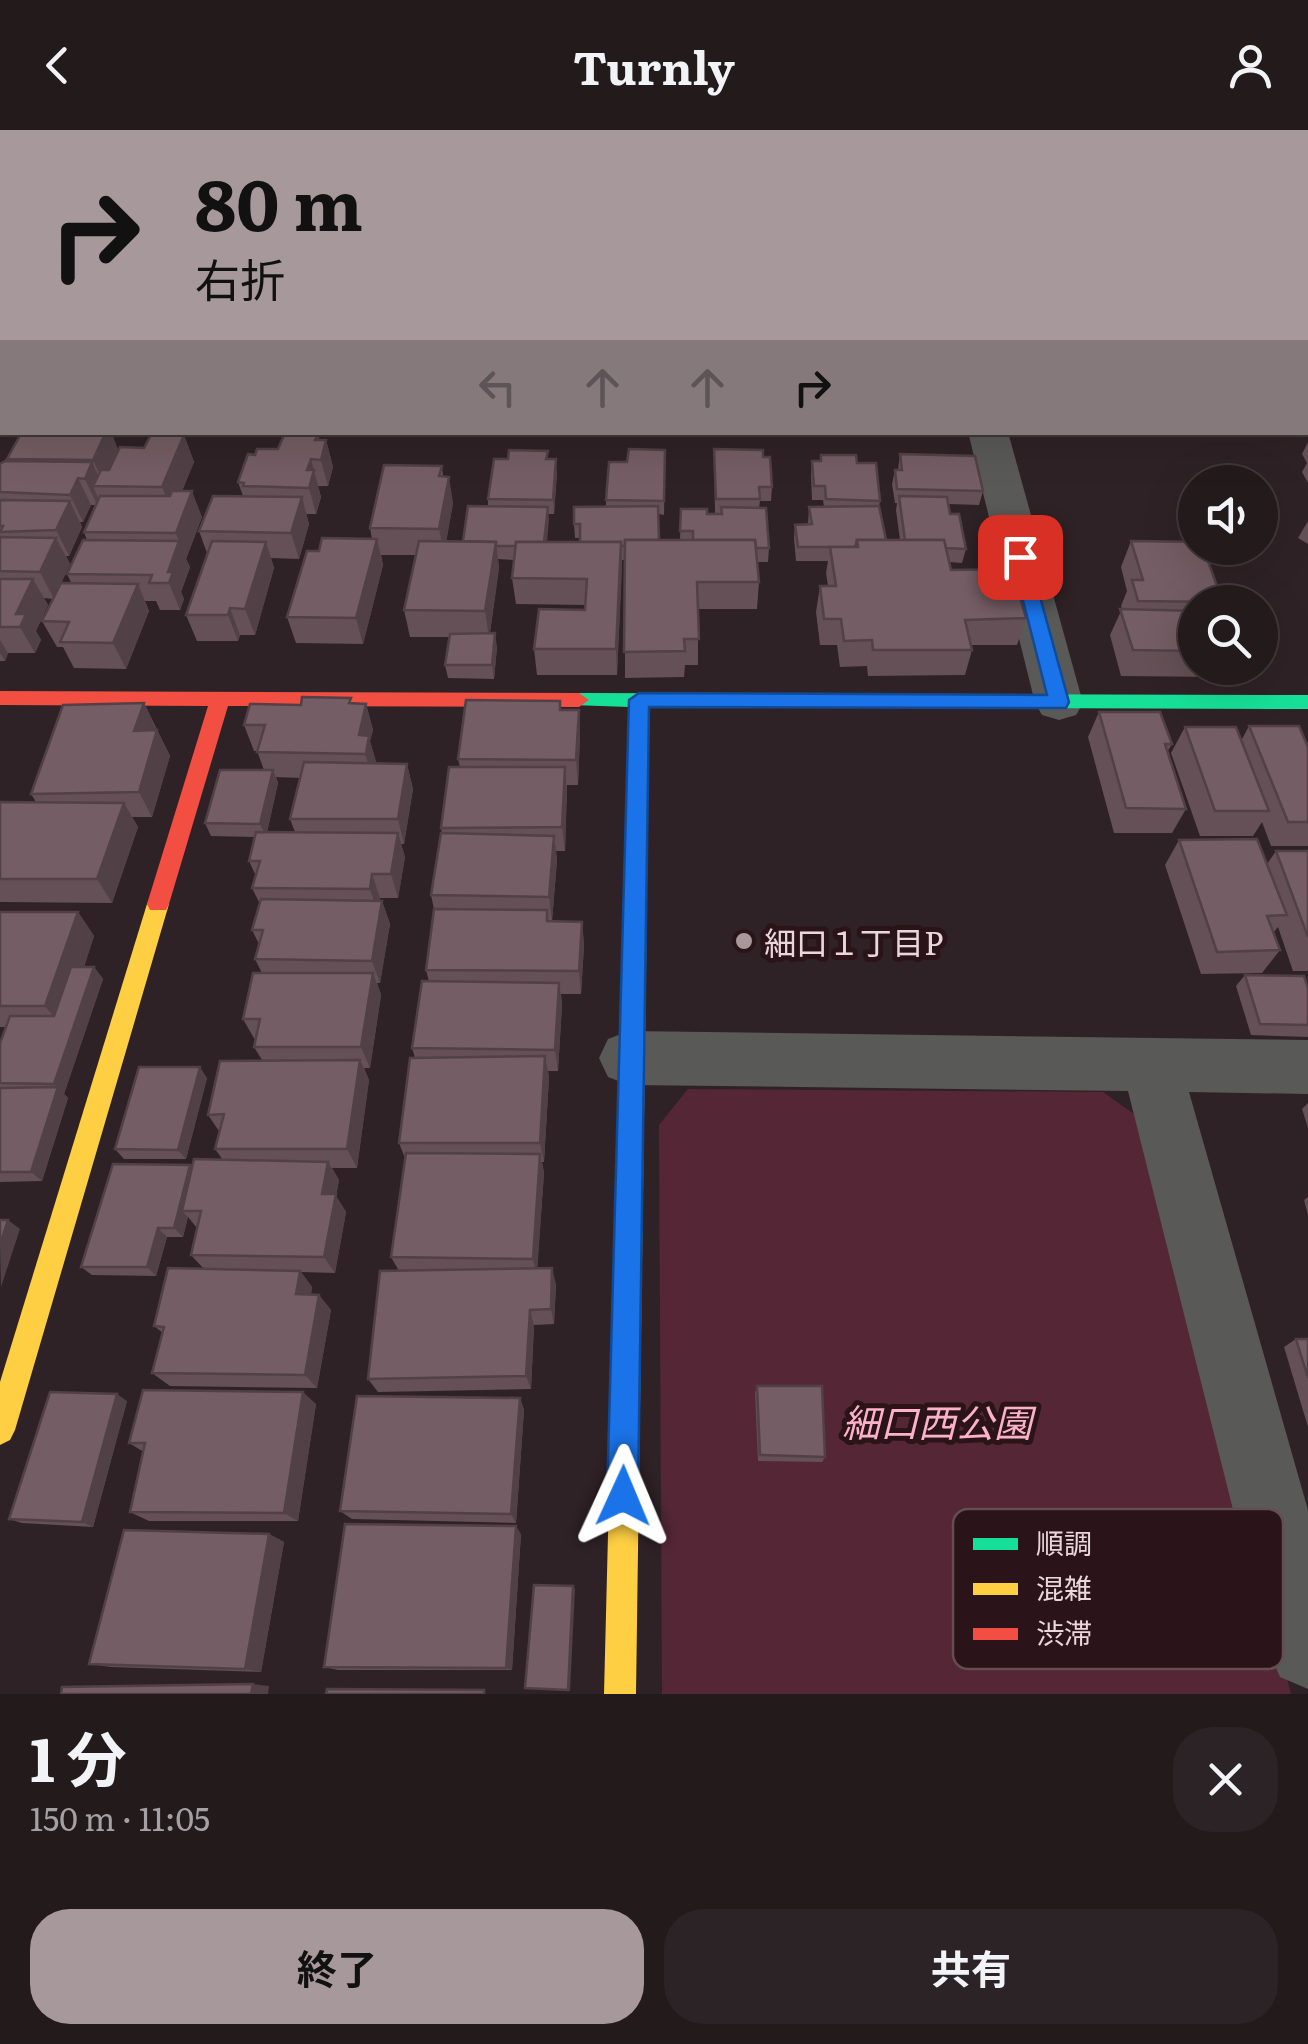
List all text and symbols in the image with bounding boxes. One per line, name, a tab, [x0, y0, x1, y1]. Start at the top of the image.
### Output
text: Turnly	[573, 32, 735, 99]
icon: back	[30, 38, 85, 93]
icon: person	[1223, 38, 1278, 93]
text: 80 m	[195, 149, 363, 253]
icon: right	[30, 170, 160, 300]
text: 右折	[195, 244, 285, 311]
icon: left	[470, 360, 525, 415]
icon: ahead	[575, 360, 630, 415]
icon: ahead	[680, 360, 735, 415]
icon: right	[785, 360, 840, 415]
map controls	[1178, 465, 1278, 685]
button: sound	[1178, 465, 1278, 565]
pin	[978, 515, 1063, 600]
icon: arrive	[993, 530, 1048, 585]
button: search	[1178, 585, 1278, 685]
place label: 細口１丁目P	[764, 917, 943, 965]
marker: 細口１丁目P	[733, 930, 755, 952]
park label: 細口西公園	[842, 1392, 1037, 1449]
position arrow	[571, 1444, 675, 1548]
legend	[953, 1509, 1283, 1669]
text: 順調	[1036, 1521, 1092, 1563]
text: 混雑	[1036, 1566, 1092, 1608]
text: 渋滞	[1036, 1611, 1092, 1653]
text: 1 分	[30, 1711, 127, 1800]
button: close	[1173, 1727, 1278, 1832]
text: 150 m · 11:05	[30, 1793, 210, 1841]
button: 終了	[30, 1909, 644, 2024]
button: 共有	[664, 1909, 1278, 2024]

